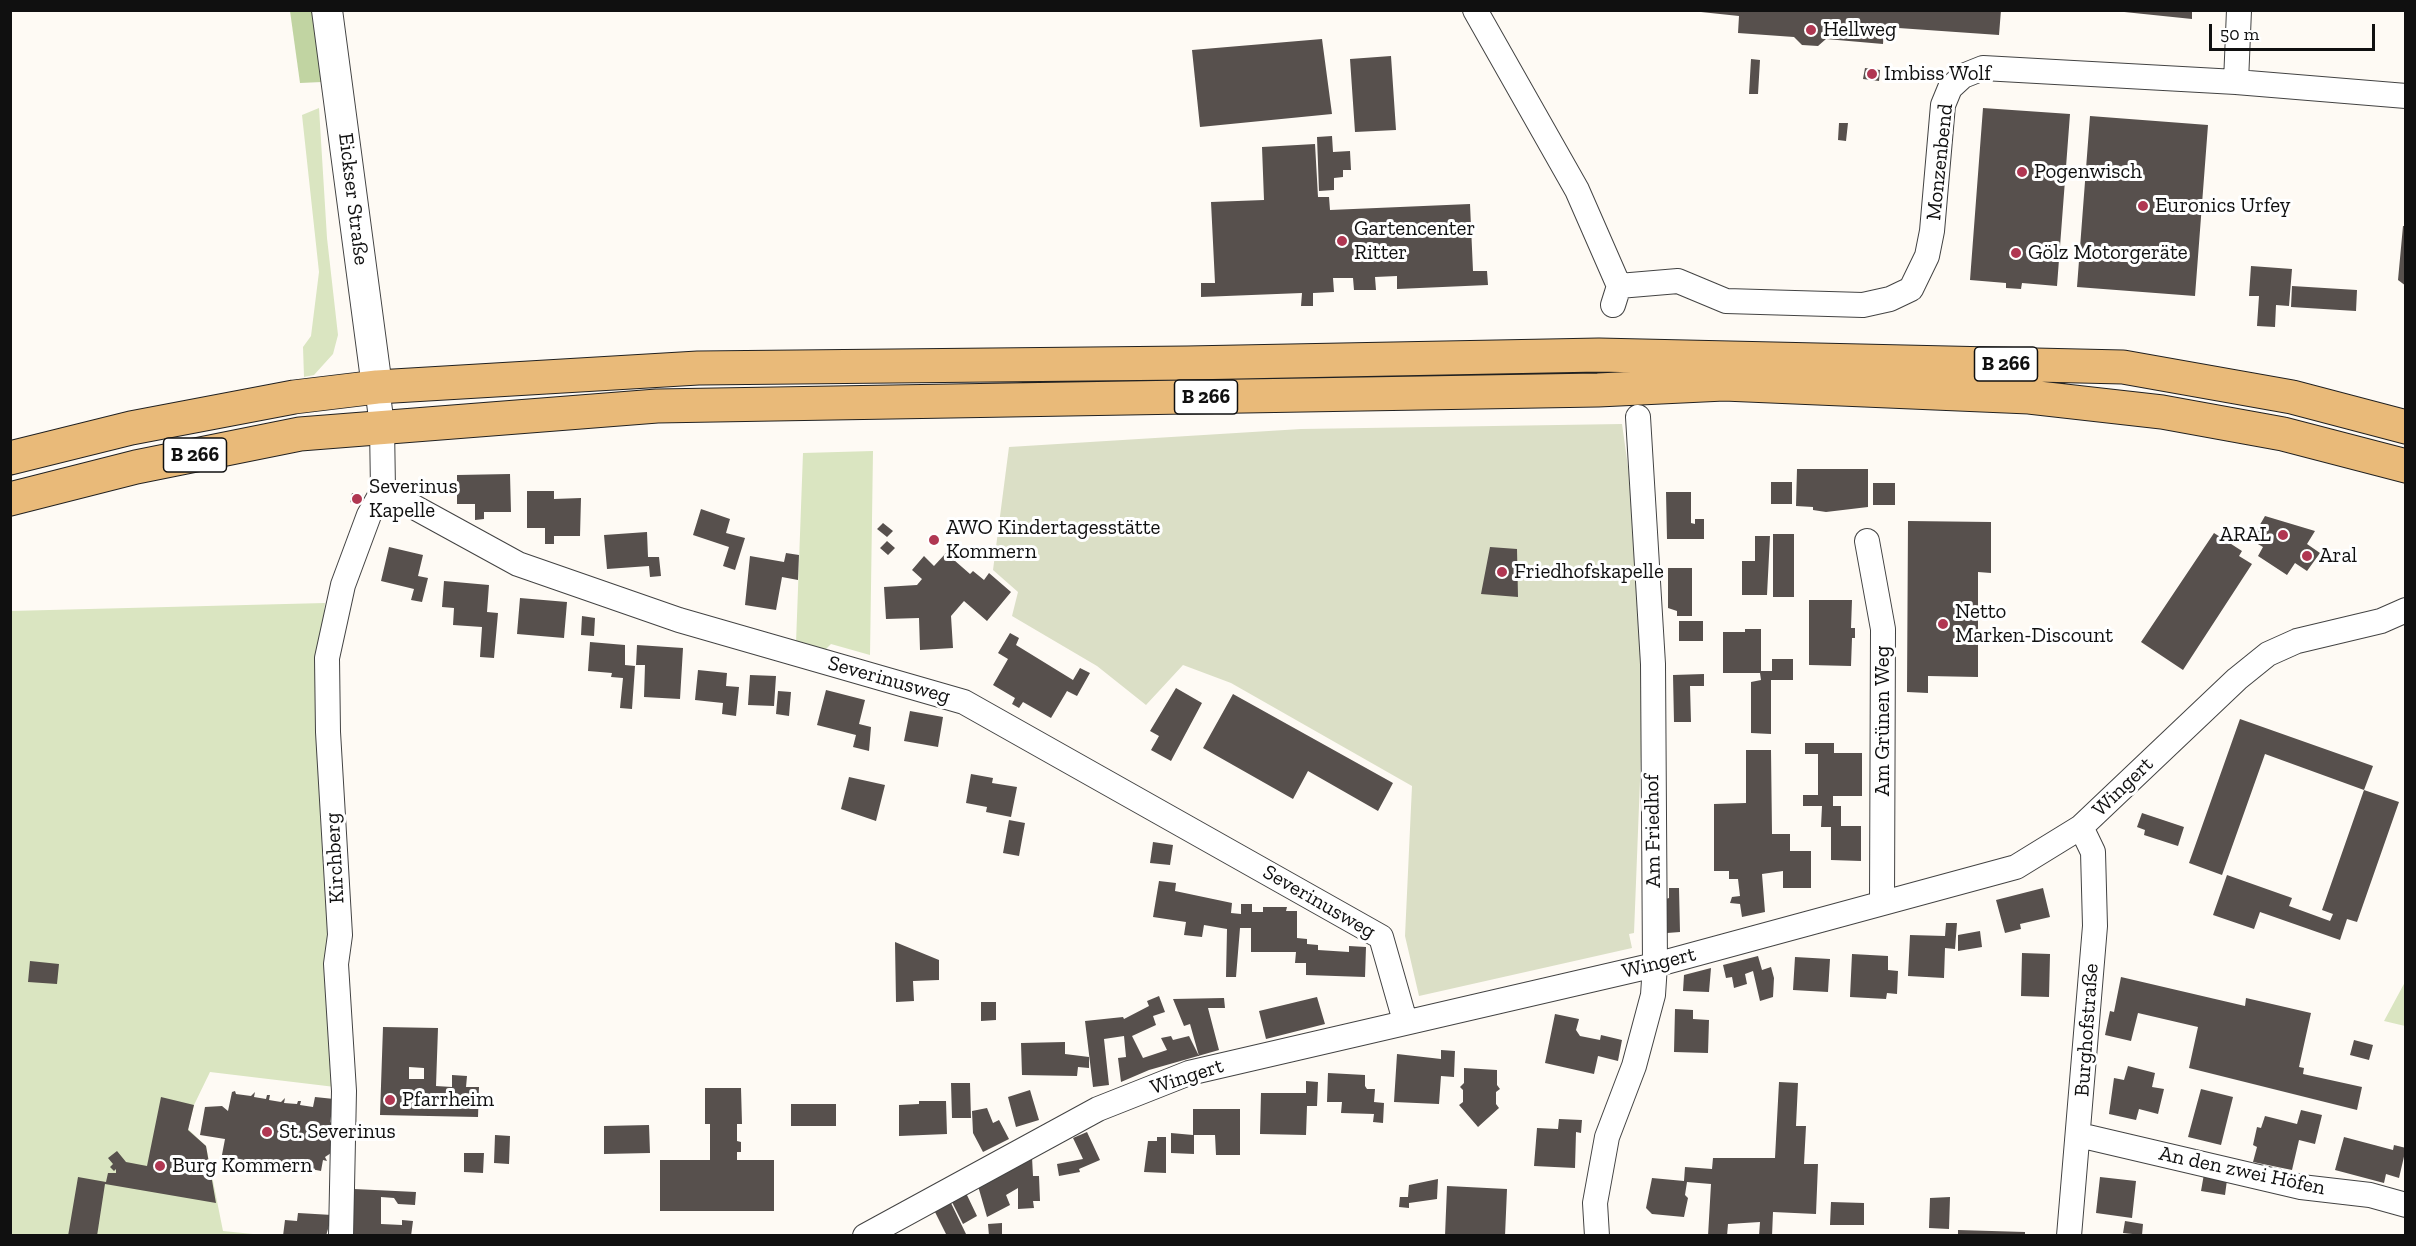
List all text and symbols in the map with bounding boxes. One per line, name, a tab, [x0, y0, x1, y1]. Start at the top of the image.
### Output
scale bar	[2212, 12, 2378, 50]
place label: Hellweg	[1823, 17, 1896, 43]
marker: Hellweg	[1804, 23, 1818, 37]
text: 50 m	[2220, 23, 2259, 45]
place label: Imbiss Wolf	[1884, 61, 1991, 87]
marker: Imbiss Wolf	[1865, 67, 1879, 81]
street label: Monzenbend	[1921, 102, 1959, 222]
street label: Eickser Straße	[332, 131, 374, 267]
place label: Pogenwisch	[2034, 159, 2142, 185]
marker: Pogenwisch	[2015, 165, 2029, 179]
place label: Euronics Urfey	[2155, 193, 2290, 219]
marker: Euronics Urfey	[2136, 199, 2150, 213]
place label: Gartencenter Ritter	[1354, 216, 1475, 266]
marker: Gartencenter Ritter	[1335, 234, 1349, 248]
place label: Gölz Motorgeräte	[2028, 240, 2188, 266]
marker: Gölz Motorgeräte	[2009, 246, 2023, 260]
road number: B 266	[1974, 347, 2038, 381]
road number: B 266	[1174, 380, 1238, 414]
road number: B 266	[164, 438, 226, 472]
place label: Severinus Kapelle	[369, 474, 458, 524]
marker: Severinus Kapelle	[350, 492, 364, 506]
place label: AWO Kindertagesstätte Kommern	[946, 515, 1160, 565]
place label: ARAL	[2219, 522, 2271, 548]
marker: ARAL	[2276, 528, 2290, 542]
marker: AWO Kindertagesstätte Kommern	[927, 533, 941, 547]
place label: Aral	[2319, 543, 2357, 569]
marker: Aral	[2300, 549, 2314, 563]
place label: Friedhofskapelle	[1514, 559, 1664, 585]
marker: Friedhofskapelle	[1495, 565, 1509, 579]
place label: Netto Marken-Discount	[1955, 599, 2113, 649]
marker: Netto Marken-Discount	[1936, 617, 1950, 631]
street label: Am Grünen Weg	[1870, 646, 1896, 796]
street label: Severinusweg	[825, 651, 953, 709]
street label: Wingert	[2087, 752, 2159, 822]
street label: Am Friedhof	[1639, 774, 1667, 888]
street label: Kirchberg	[320, 812, 350, 904]
street label: Severinusweg	[1258, 860, 1380, 944]
street label: Wingert	[1619, 942, 1699, 984]
street label: Burghofstraße	[2070, 963, 2104, 1097]
street label: Wingert	[1147, 1053, 1227, 1101]
place label: Pfarrheim	[402, 1087, 494, 1113]
marker: Pfarrheim	[383, 1093, 397, 1107]
place label: St. Severinus	[279, 1119, 396, 1145]
marker: St. Severinus	[260, 1125, 274, 1139]
street label: An den zwei Höfen	[2157, 1141, 2327, 1201]
place label: Burg Kommern	[172, 1153, 312, 1179]
marker: Burg Kommern	[153, 1159, 167, 1173]

